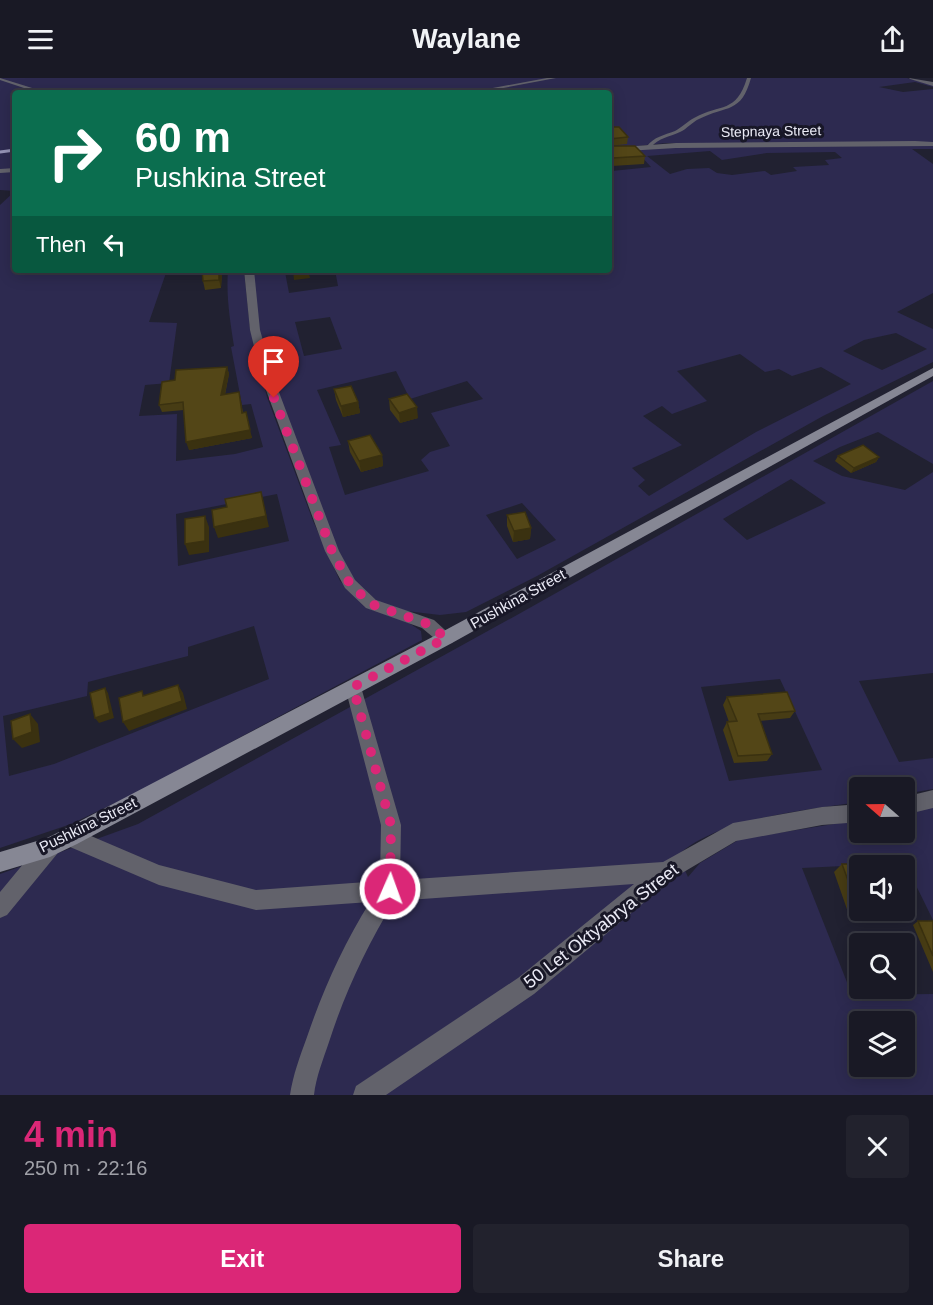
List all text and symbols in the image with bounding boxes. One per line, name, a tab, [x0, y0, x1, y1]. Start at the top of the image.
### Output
icon: menu	[24, 23, 57, 56]
icon: share	[876, 23, 909, 56]
text: Waylane	[412, 24, 521, 54]
icon: right	[36, 114, 114, 192]
text: 60 m	[135, 114, 231, 161]
street label: Stepnaya Street	[721, 122, 821, 140]
text: Pushkina Street	[135, 163, 326, 193]
icon: left	[98, 228, 131, 261]
text: Then	[36, 232, 86, 257]
pin	[248, 336, 299, 398]
icon: arrive	[257, 345, 290, 378]
street label: Pushkina Street	[467, 565, 569, 632]
north arrow	[849, 777, 915, 843]
map controls	[849, 777, 915, 1077]
street label: Pushkina Street	[36, 793, 140, 855]
button: sound	[849, 855, 915, 921]
position arrow	[358, 857, 422, 921]
street label: 50 Let Oktyabrya Street	[520, 860, 682, 992]
button: search	[849, 933, 915, 999]
button: layers	[849, 1011, 915, 1077]
text: 4 min	[24, 1114, 118, 1155]
button: close	[846, 1115, 909, 1178]
text: 250 m · 22:16	[24, 1157, 147, 1179]
button: Exit	[24, 1224, 461, 1293]
button: Share	[473, 1224, 909, 1293]

